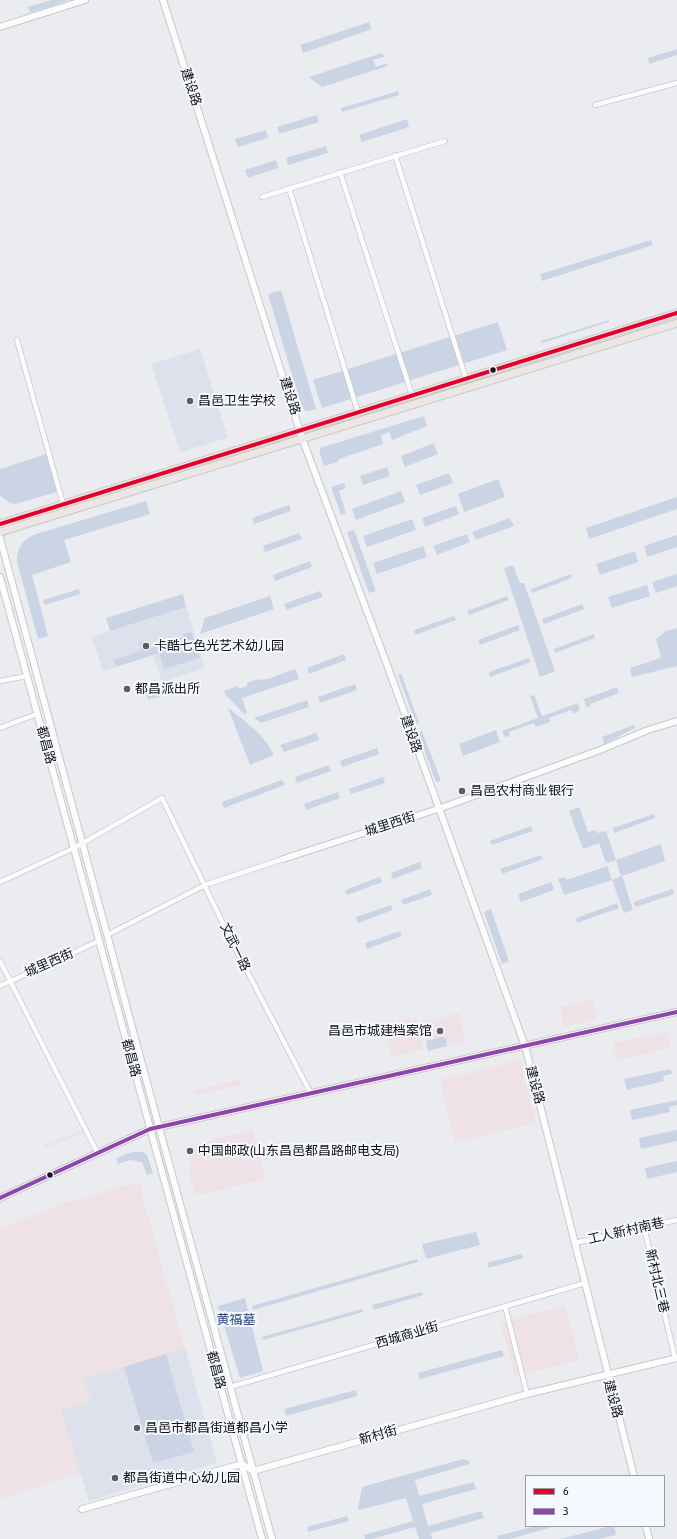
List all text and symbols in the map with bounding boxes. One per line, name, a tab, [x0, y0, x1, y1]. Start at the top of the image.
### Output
street label: 建设路	[178, 66, 204, 108]
unlabelled marker	[488, 365, 498, 375]
street label: 建设路	[277, 375, 303, 417]
place label: 昌邑卫生学校	[198, 393, 276, 409]
marker: 昌邑卫生学校	[185, 396, 195, 406]
place label: 卡酷七色光艺术幼儿园	[154, 638, 284, 654]
marker: 卡酷七色光艺术幼儿园	[141, 641, 151, 651]
place label: 都昌派出所	[135, 681, 200, 697]
marker: 都昌派出所	[122, 684, 132, 694]
street label: 建设路	[397, 713, 425, 755]
street label: 都昌路	[33, 724, 59, 766]
place label: 昌邑农村商业银行	[470, 783, 574, 799]
marker: 昌邑农村商业银行	[457, 786, 467, 796]
street label: 城里西街	[363, 809, 417, 839]
street label: 文武一路	[217, 920, 253, 974]
street label: 城里西街	[22, 945, 76, 981]
place label: 昌邑市城建档案馆	[328, 1023, 432, 1039]
marker: 昌邑市城建档案馆	[435, 1026, 445, 1036]
street label: 都昌路	[118, 1037, 144, 1079]
street label: 建设路	[522, 1064, 548, 1106]
place label: 中国邮政(山东昌邑都昌路邮电支局)	[198, 1143, 399, 1159]
marker: 中国邮政(山东昌邑都昌路邮电支局)	[185, 1146, 195, 1156]
unlabelled marker	[45, 1170, 55, 1180]
street label: 工人新村南巷	[586, 1215, 666, 1247]
street label: 新村北三巷	[642, 1248, 672, 1314]
park label: 黄福墓	[217, 1312, 255, 1328]
street label: 西城商业街	[374, 1319, 440, 1351]
street label: 都昌路	[203, 1349, 229, 1391]
street label: 建设路	[600, 1378, 626, 1420]
place label: 昌邑市都昌街道都昌小学	[145, 1420, 288, 1436]
street label: 新村街	[357, 1422, 399, 1448]
marker: 昌邑市都昌街道都昌小学	[132, 1423, 142, 1433]
place label: 都昌街道中心幼儿园	[123, 1470, 240, 1486]
marker: 都昌街道中心幼儿园	[110, 1473, 120, 1483]
legend	[525, 1475, 665, 1527]
text: 6	[563, 1484, 569, 1498]
text: 3	[563, 1504, 569, 1518]

